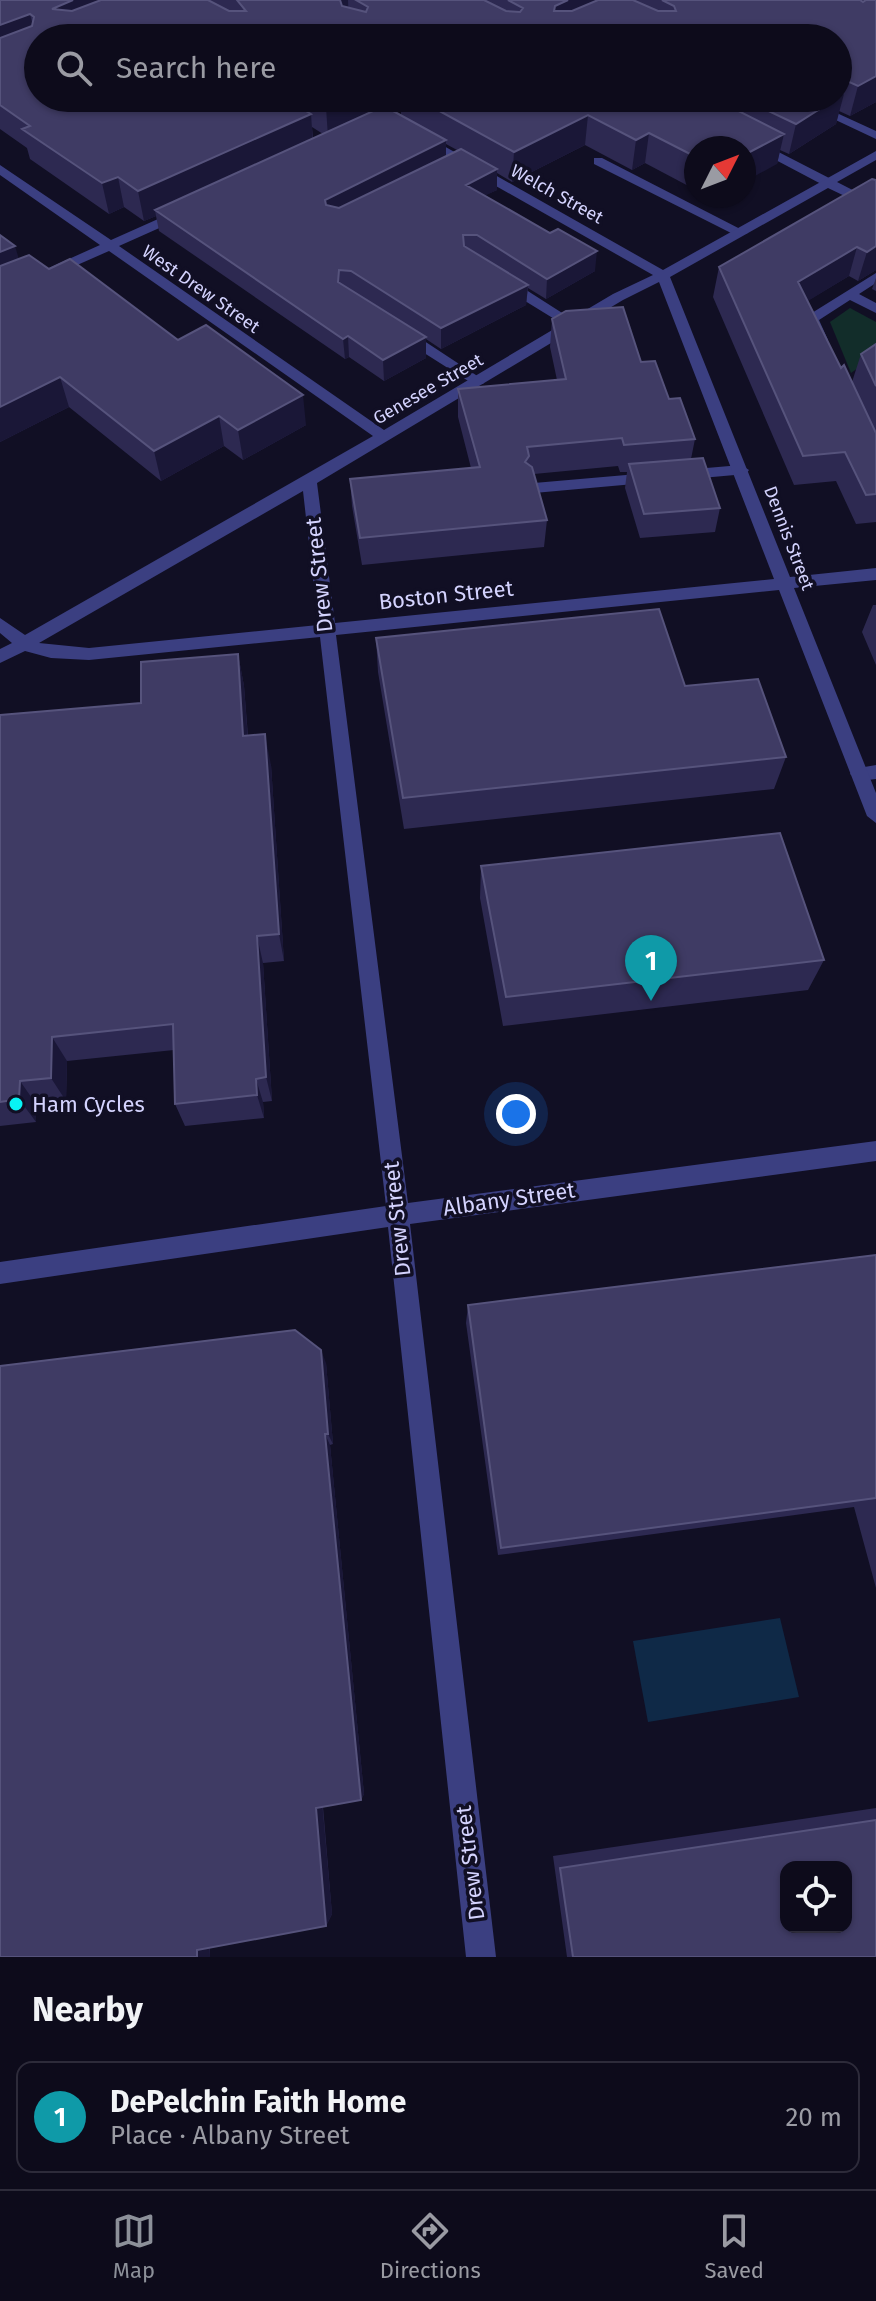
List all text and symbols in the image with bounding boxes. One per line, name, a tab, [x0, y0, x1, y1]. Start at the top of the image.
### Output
search box	[24, 24, 852, 112]
icon: search	[52, 46, 96, 90]
text: Search here	[116, 50, 276, 86]
north arrow	[684, 136, 756, 208]
street label: Welch Street	[507, 160, 608, 229]
street label: West Drew Street	[138, 240, 264, 338]
street label: Genesee Street	[369, 348, 487, 429]
street label: Dennis Street	[759, 483, 819, 594]
street label: Drew Street	[300, 516, 338, 634]
street label: Boston Street	[377, 574, 515, 616]
pin: 1	[625, 935, 677, 1001]
place label: Ham Cycles	[32, 1091, 145, 1118]
your location	[496, 1094, 536, 1134]
marker: Ham Cycles	[7, 1095, 25, 1113]
street label: Drew Street	[378, 1160, 416, 1278]
street label: Albany Street	[441, 1176, 577, 1222]
street label: Drew Street	[450, 1804, 490, 1922]
map controls	[780, 1861, 852, 1933]
button: locate	[780, 1861, 852, 1933]
text: Nearby	[32, 1989, 143, 2030]
text: DePelchin Faith Home	[110, 2084, 406, 2120]
text: 1	[54, 2102, 66, 2133]
text: 20 m	[785, 2102, 842, 2133]
text: Place · Albany Street	[110, 2120, 350, 2151]
tab: Map	[112, 2209, 156, 2284]
tab: Directions	[380, 2209, 481, 2284]
tab: Saved	[705, 2209, 764, 2284]

